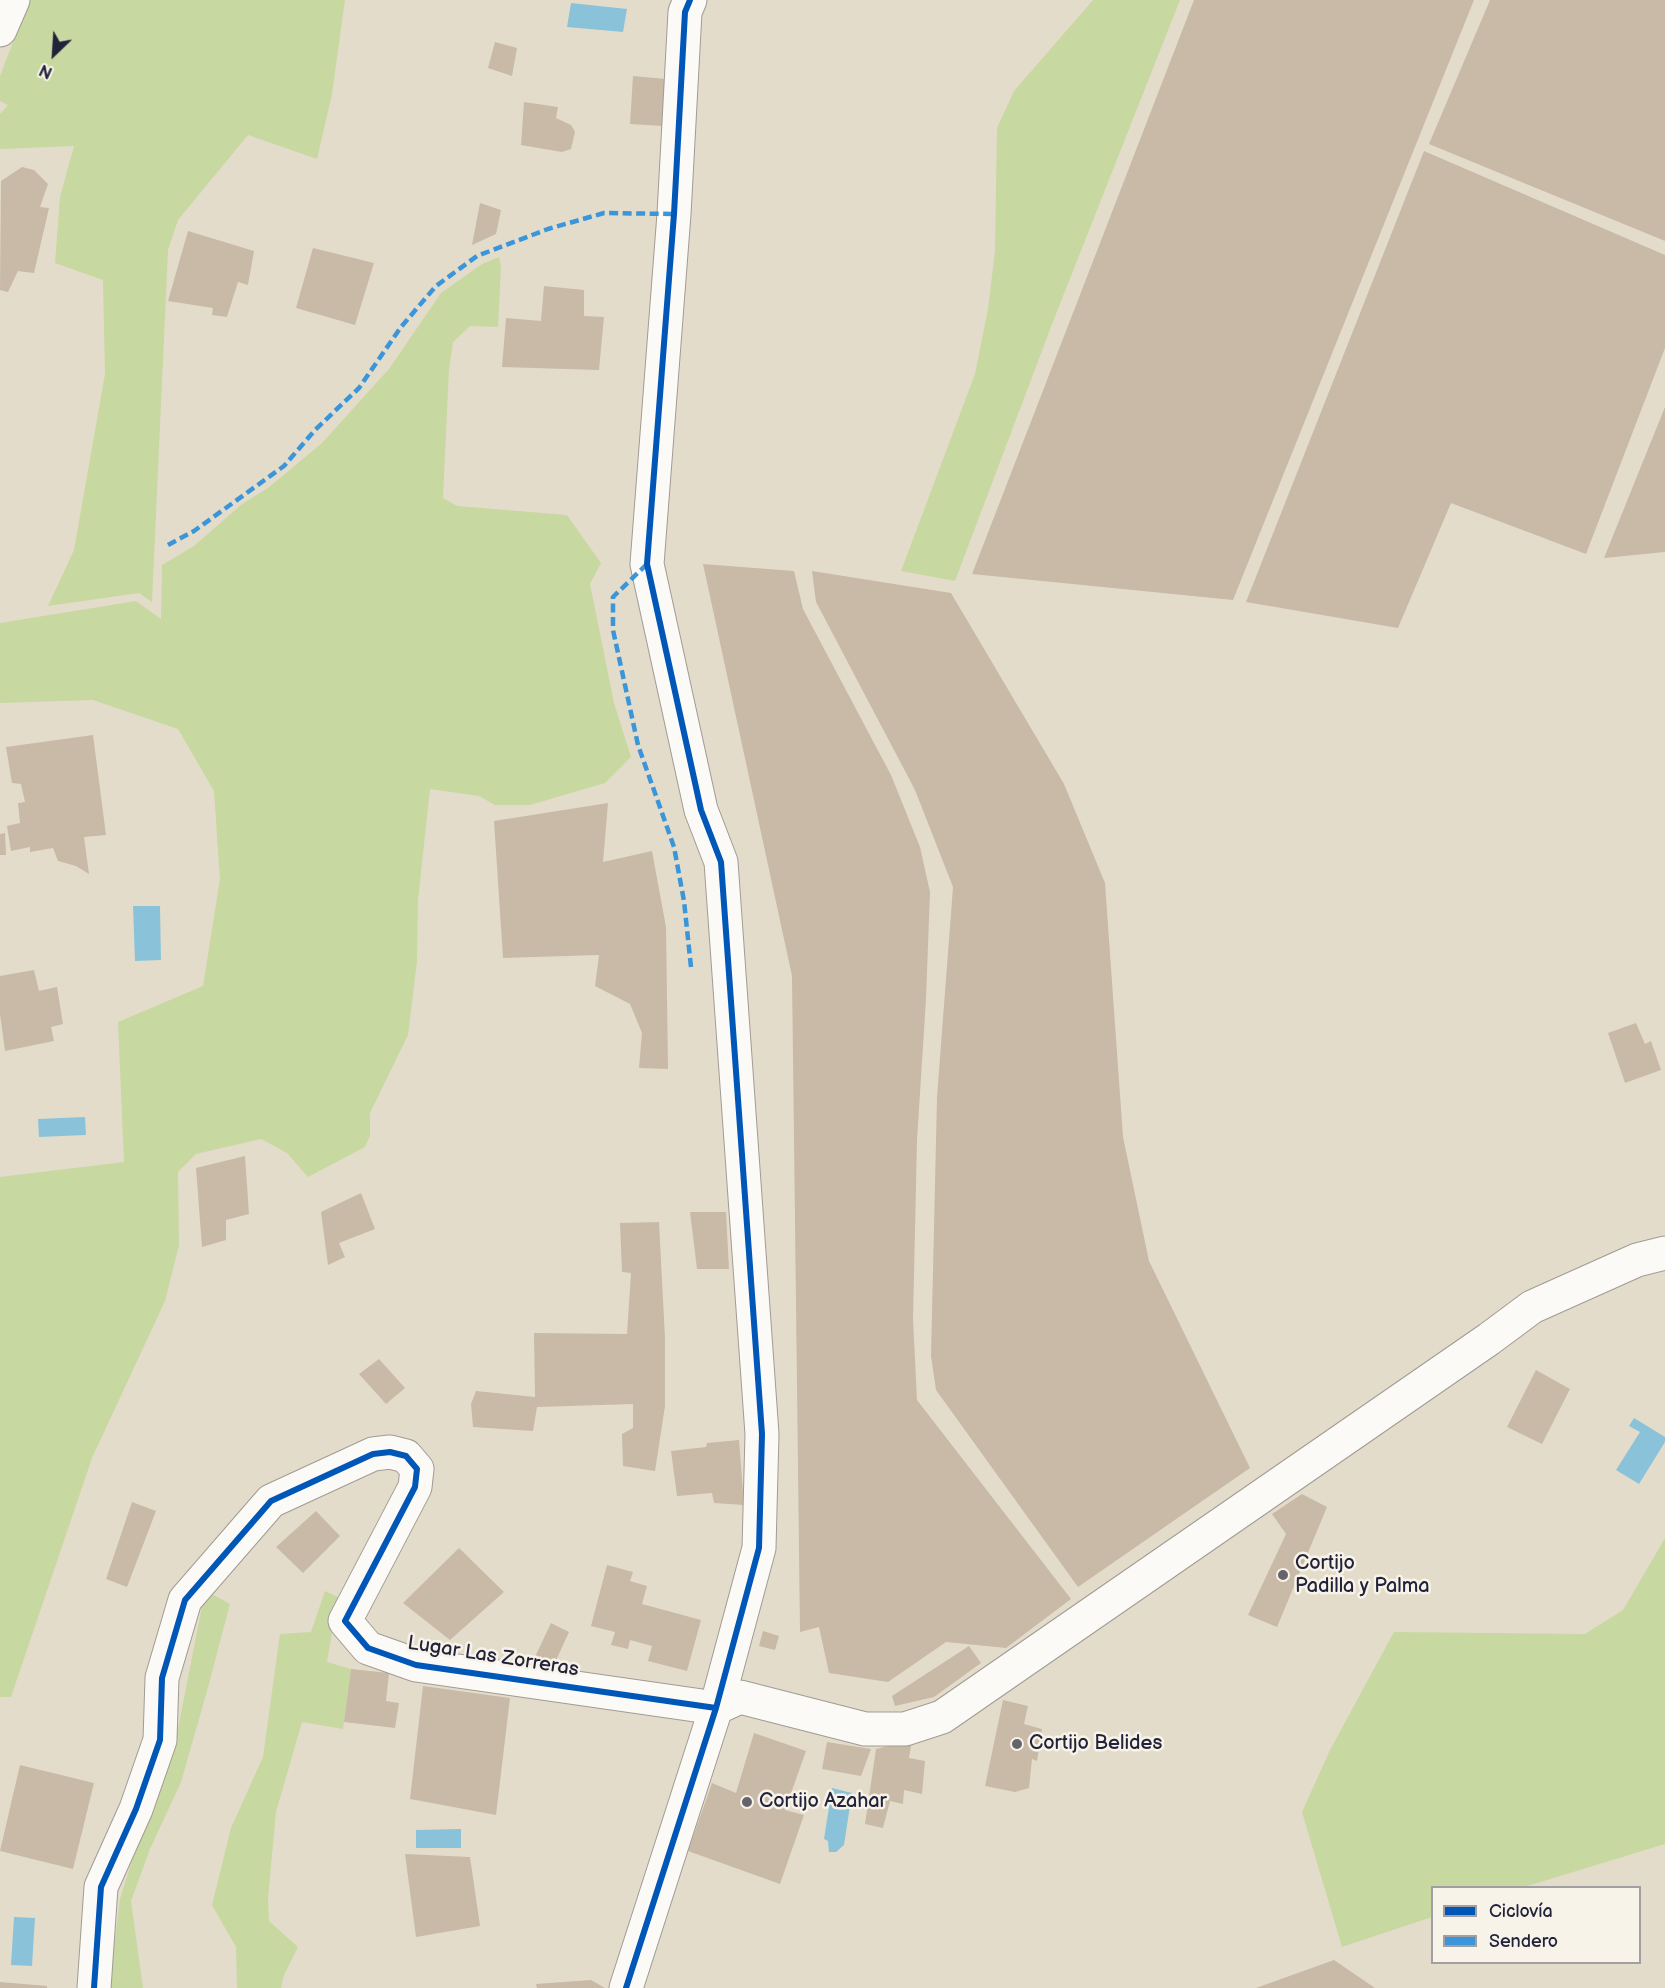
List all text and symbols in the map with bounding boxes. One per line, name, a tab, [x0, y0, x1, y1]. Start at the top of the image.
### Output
north arrow	[24, 24, 84, 84]
text: N	[37, 60, 56, 82]
place label: Cortijo Padilla y Palma	[1295, 1552, 1430, 1599]
marker: Cortijo Padilla y Palma	[1276, 1568, 1290, 1582]
street label: Lugar Las Zorreras	[406, 1632, 580, 1682]
place label: Cortijo Belides	[1029, 1732, 1162, 1756]
marker: Cortijo Belides	[1010, 1737, 1024, 1751]
place label: Cortijo Azahar	[759, 1790, 887, 1814]
marker: Cortijo Azahar	[740, 1795, 754, 1809]
legend	[1431, 1886, 1641, 1964]
text: Ciclovía	[1489, 1901, 1553, 1922]
text: Sendero	[1489, 1931, 1558, 1952]

